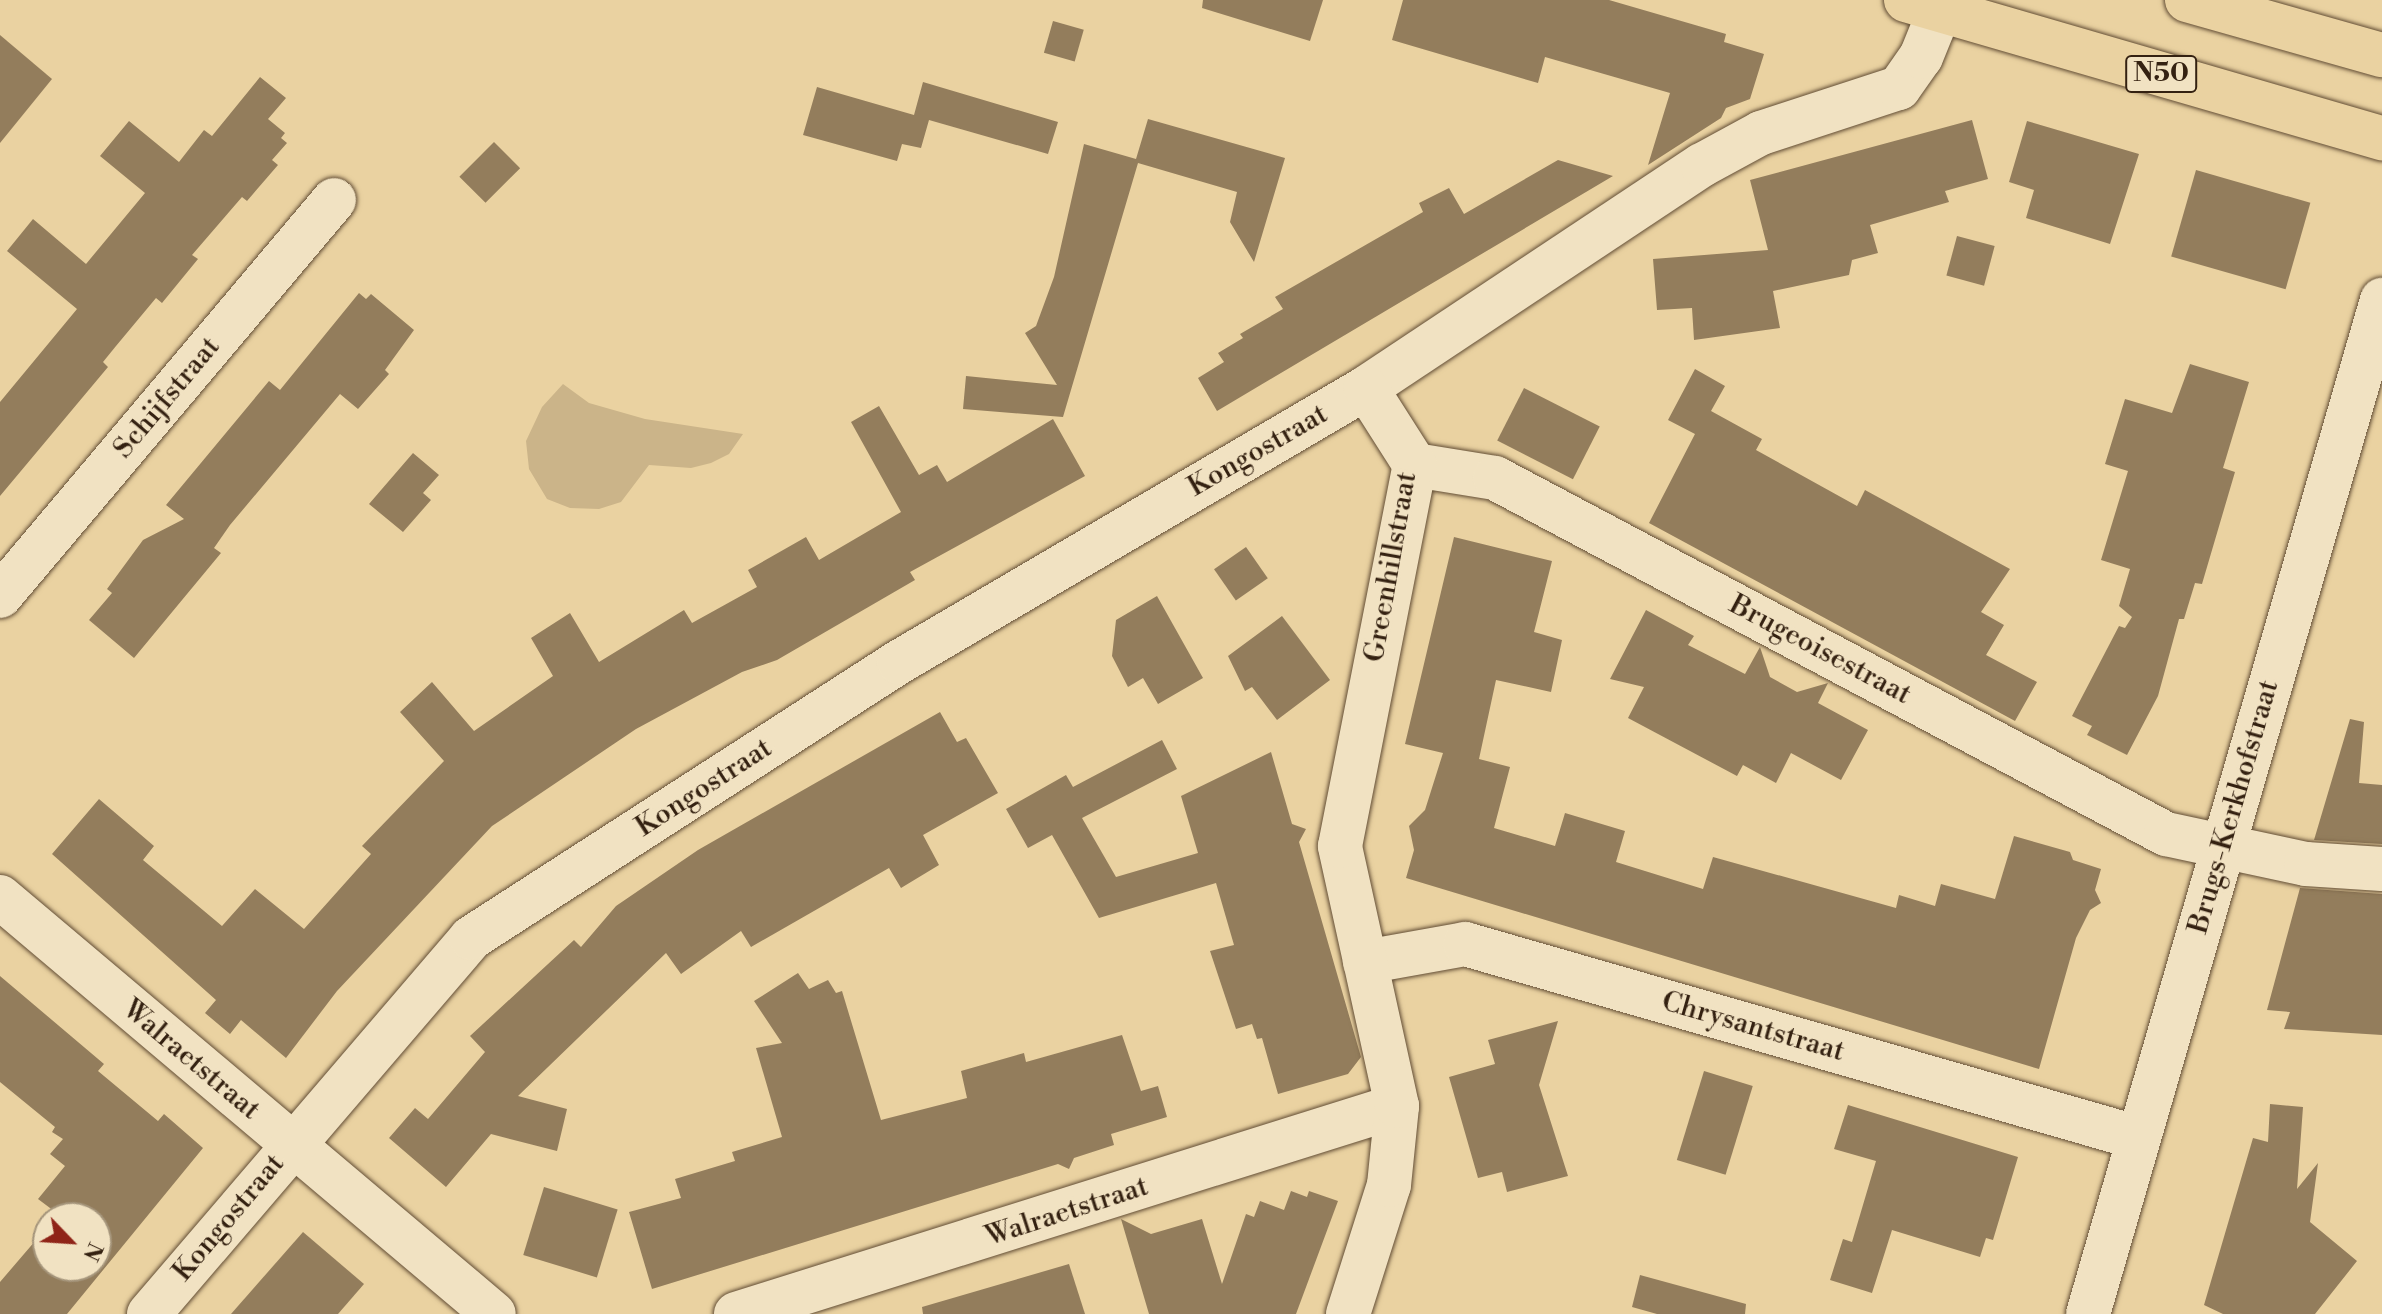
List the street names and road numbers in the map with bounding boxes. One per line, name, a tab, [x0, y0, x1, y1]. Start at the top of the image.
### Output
road number: N50	[2125, 52, 2197, 96]
street label: Schijfstraat	[107, 331, 227, 465]
street label: Kongostraat	[1182, 398, 1334, 504]
street label: Greenhillstraat	[1358, 469, 1424, 665]
street label: Brugeoisestraat	[1723, 588, 1917, 712]
street label: Brugs-Kerkhofstraat	[2182, 676, 2286, 938]
street label: Kongostraat	[630, 732, 778, 844]
street label: Chrysantstraat	[1658, 985, 1848, 1069]
street label: Walraetstraat	[116, 993, 266, 1127]
street label: Kongostraat	[166, 1148, 292, 1288]
street label: Walraetstraat	[981, 1170, 1153, 1254]

